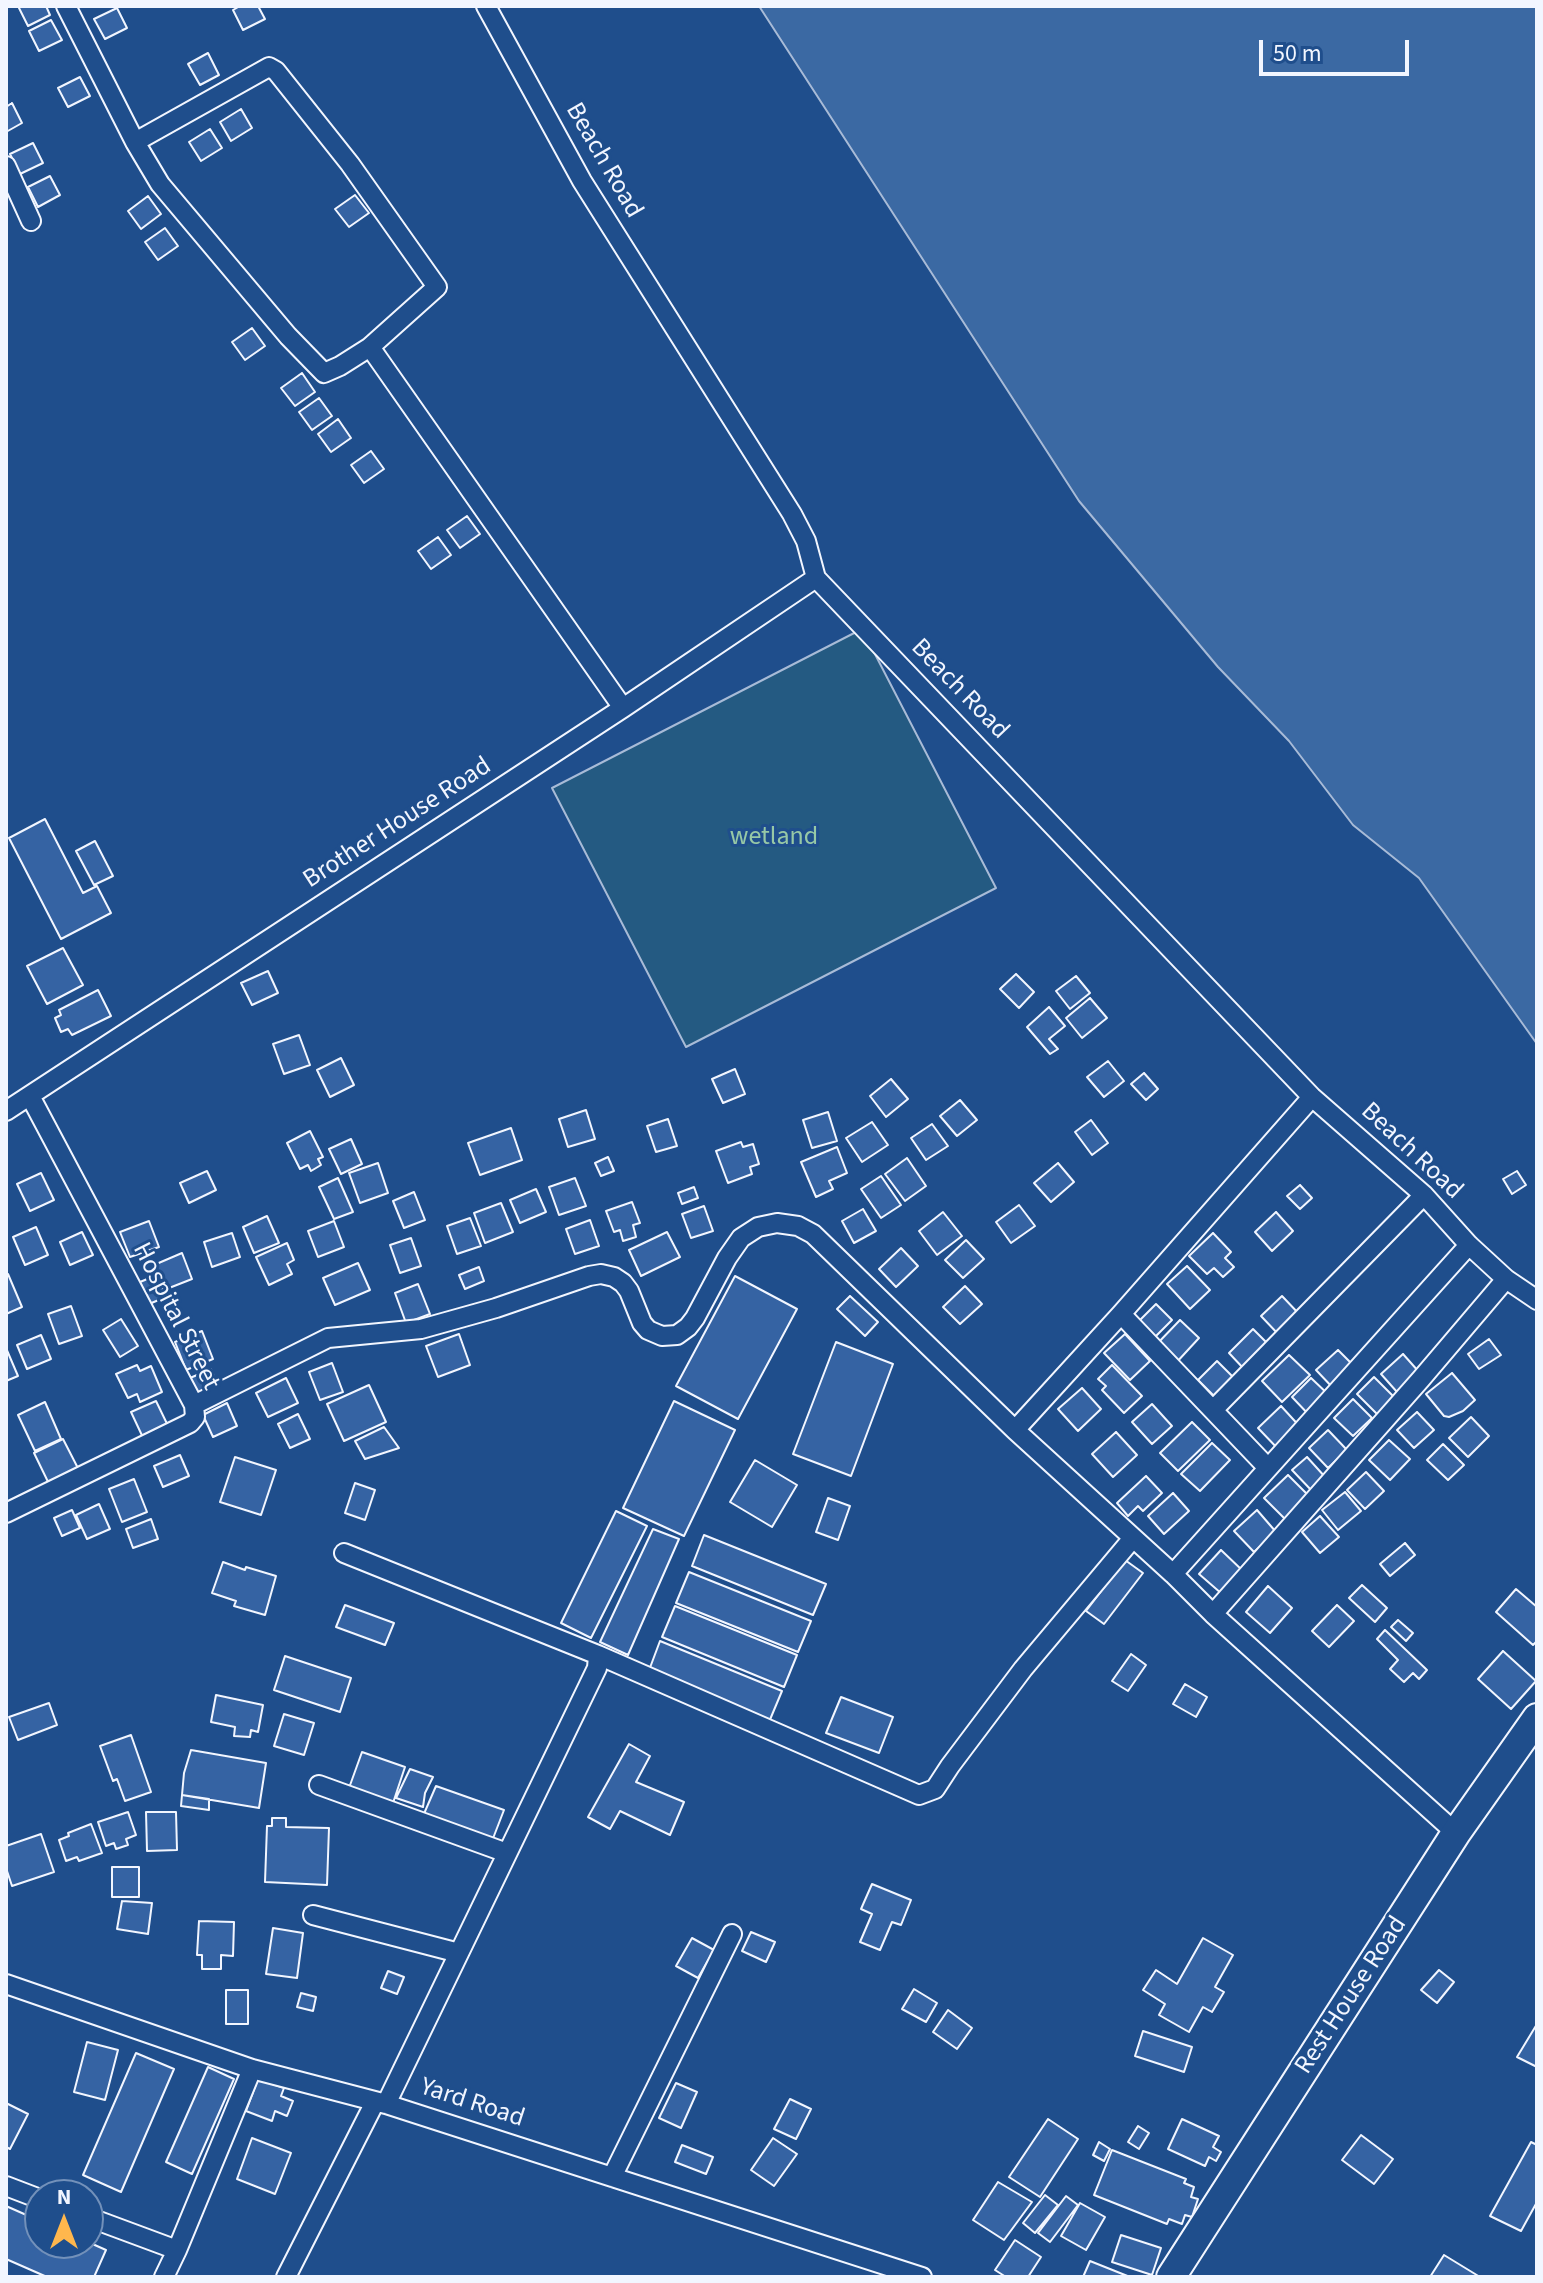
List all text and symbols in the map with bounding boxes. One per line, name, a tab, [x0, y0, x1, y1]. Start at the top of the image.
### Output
scale bar	[1263, 24, 1413, 74]
text: 50 m	[1273, 36, 1322, 71]
street label: Beach Road	[558, 98, 648, 224]
street label: Beach Road	[903, 633, 1015, 747]
street label: Brother House Road	[298, 752, 498, 896]
park label: wetland	[730, 822, 818, 854]
street label: Beach Road	[1354, 1097, 1468, 1207]
street label: Hospital Street	[125, 1238, 225, 1396]
street label: Rest House Road	[1289, 1911, 1415, 2081]
street label: Yard Road	[416, 2072, 528, 2136]
north arrow	[24, 2179, 104, 2259]
text: N	[57, 2181, 71, 2213]

